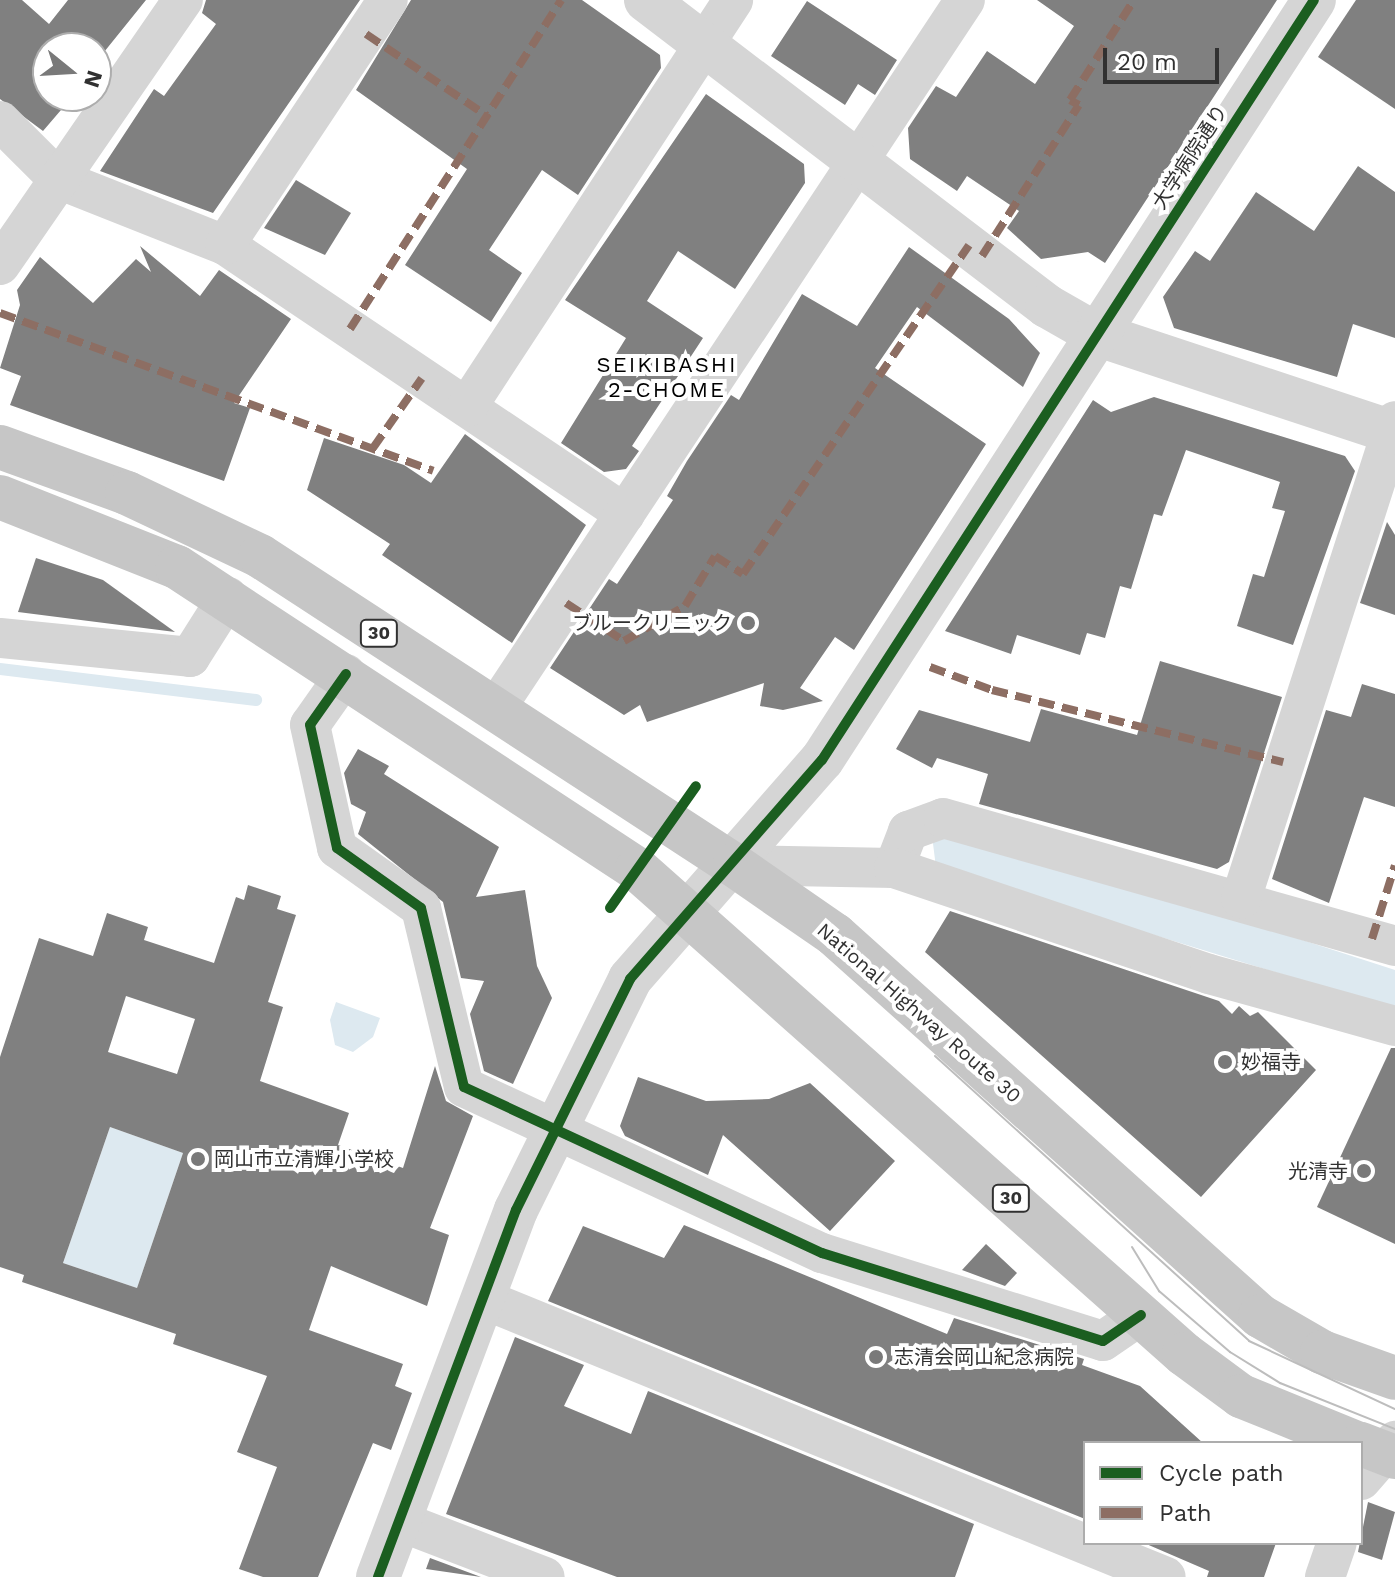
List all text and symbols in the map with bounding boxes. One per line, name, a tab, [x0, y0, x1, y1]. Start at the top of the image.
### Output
north arrow	[32, 32, 112, 112]
scale bar	[1107, 32, 1223, 82]
text: 20 m	[1117, 48, 1177, 76]
text: N	[79, 67, 108, 91]
street label: 大学病院通り	[1147, 100, 1233, 214]
district label: SEIKIBASHI 2-CHOME	[597, 351, 737, 402]
place label: ブルークリニック	[572, 611, 732, 635]
marker: ブルークリニック	[739, 614, 757, 632]
road number: 30	[359, 619, 399, 647]
street label: National Highway Route 30	[812, 918, 1026, 1108]
place label: 妙福寺	[1241, 1050, 1301, 1074]
marker: 妙福寺	[1216, 1053, 1234, 1071]
place label: 岡山市立清輝小学校	[214, 1147, 394, 1171]
marker: 岡山市立清輝小学校	[189, 1150, 207, 1168]
place label: 光清寺	[1288, 1159, 1348, 1183]
marker: 光清寺	[1355, 1162, 1373, 1180]
road number: 30	[991, 1184, 1031, 1212]
place label: 志清会岡山紀念病院	[894, 1345, 1074, 1369]
marker: 志清会岡山紀念病院	[865, 1346, 887, 1368]
legend	[1083, 1441, 1363, 1545]
text: Cycle path	[1159, 1459, 1284, 1487]
text: Path	[1159, 1499, 1212, 1527]

